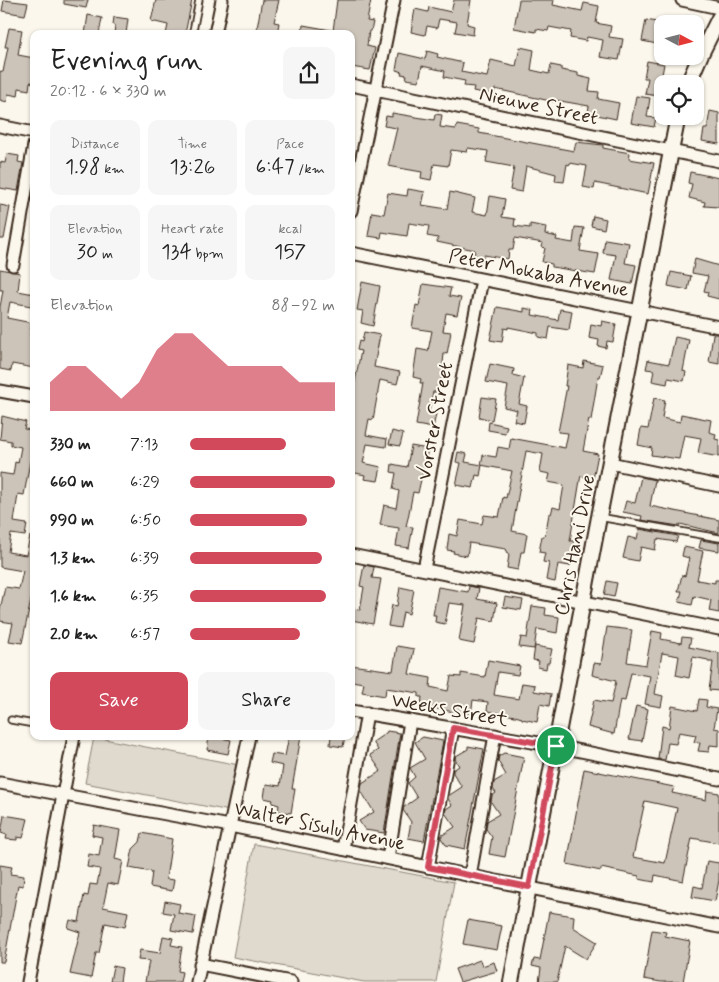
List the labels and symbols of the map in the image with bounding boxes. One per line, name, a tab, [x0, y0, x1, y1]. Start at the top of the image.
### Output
north arrow	[654, 15, 704, 65]
street label: Nieuwe Street	[477, 81, 601, 132]
street label: Peter Mokaba Avenue	[446, 243, 631, 304]
street label: Vorster Street	[411, 360, 460, 483]
street label: Chris Hani Drive	[549, 473, 602, 618]
street label: Weeks Street	[389, 687, 510, 734]
pin	[535, 725, 577, 767]
street label: Walter Sisulu Avenue	[232, 795, 408, 858]

